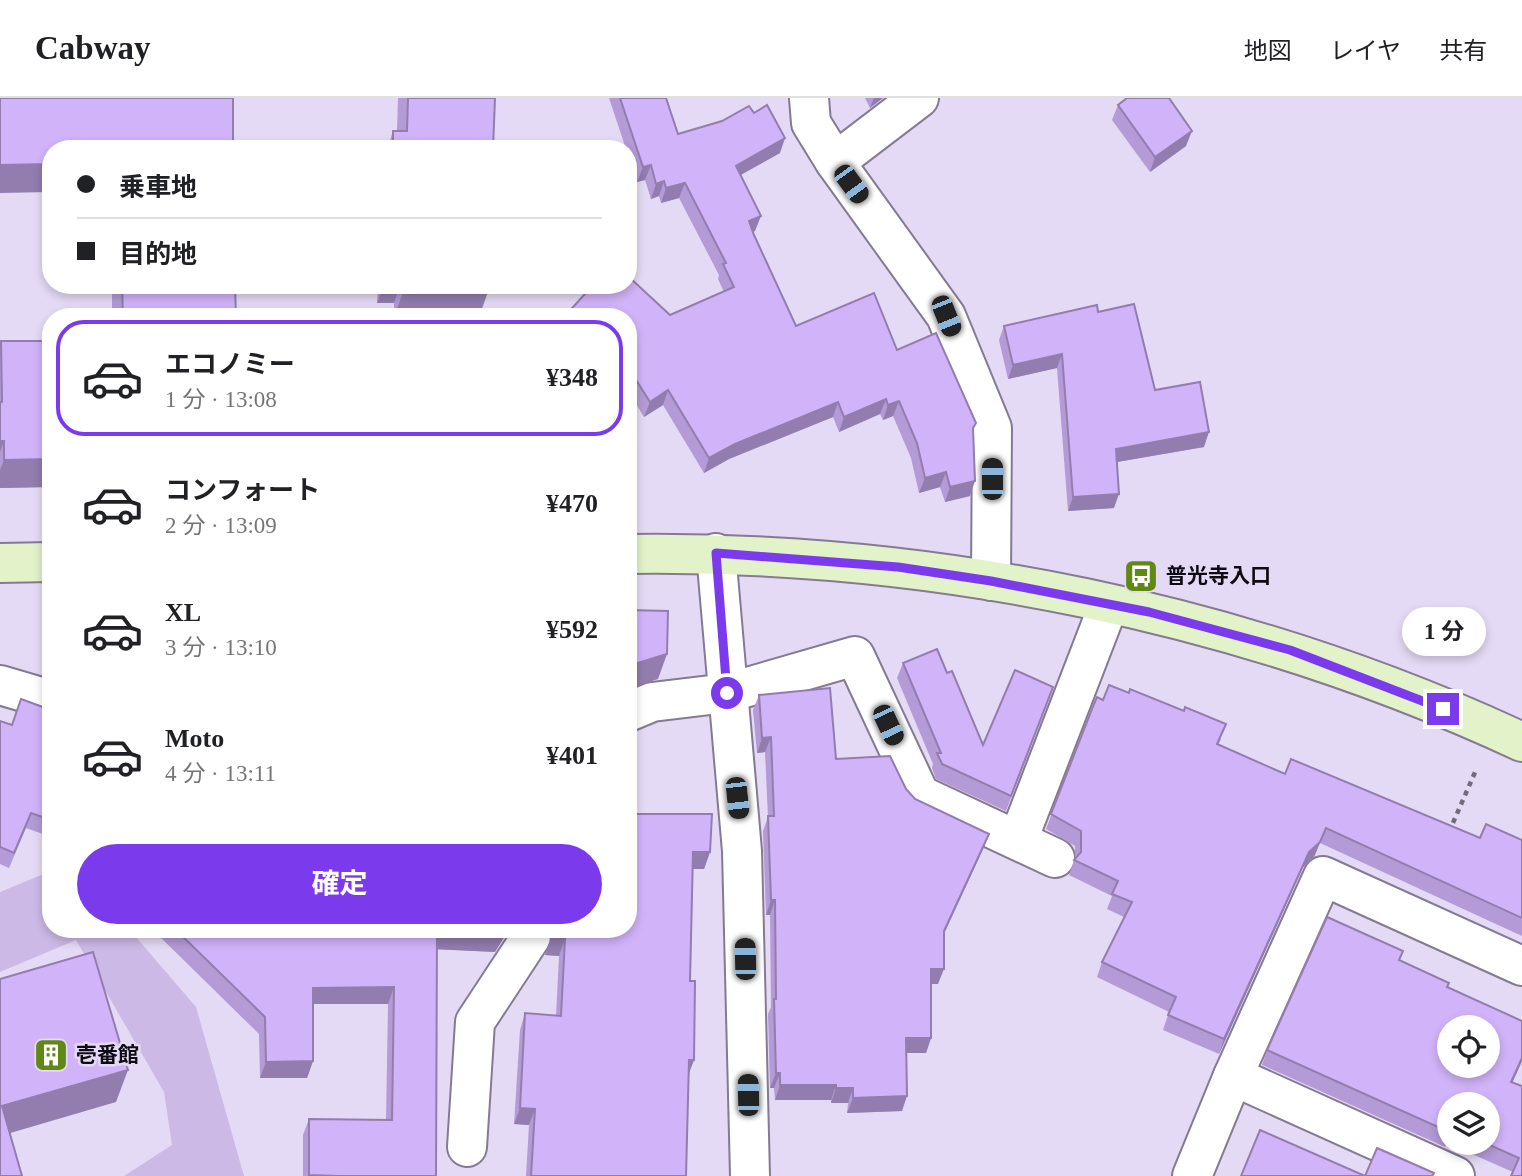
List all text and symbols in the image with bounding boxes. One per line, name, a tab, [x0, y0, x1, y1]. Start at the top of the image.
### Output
text: Cabway	[35, 30, 151, 66]
text: 地図	[1244, 38, 1292, 64]
text: レイヤ	[1330, 38, 1401, 64]
text: 共有	[1439, 38, 1487, 64]
car	[831, 161, 872, 207]
text: 乗車地	[119, 173, 197, 202]
text: 目的地	[119, 240, 197, 269]
car	[929, 293, 964, 339]
icon: car	[81, 347, 144, 410]
text: エコノミー	[165, 350, 295, 379]
text: ¥348	[546, 363, 598, 392]
text: 1 分 · 13:08	[165, 387, 277, 412]
car	[982, 458, 1003, 500]
icon: car	[81, 473, 144, 536]
text: コンフォート	[165, 476, 320, 505]
text: ¥470	[546, 489, 598, 518]
text: 2 分 · 13:09	[165, 513, 277, 538]
bus stop icon: 普光寺入口	[1122, 557, 1160, 595]
place label: 普光寺入口	[1166, 564, 1271, 588]
text: XL	[165, 598, 201, 627]
icon: car	[81, 599, 144, 662]
callout: 1 分	[1401, 608, 1485, 656]
text: ¥592	[546, 615, 598, 644]
text: 1 分	[1424, 619, 1464, 644]
text: 3 分 · 13:10	[165, 635, 277, 660]
route start	[711, 677, 743, 709]
route end	[1427, 693, 1459, 725]
car	[870, 702, 907, 748]
text: Moto	[165, 724, 224, 753]
icon: car	[81, 725, 144, 788]
text: ¥401	[546, 741, 598, 770]
text: 4 分 · 13:11	[165, 761, 276, 786]
car	[725, 776, 750, 820]
button: 確定	[77, 844, 602, 924]
car	[735, 938, 756, 980]
map controls	[1437, 1015, 1500, 1155]
button: locate	[1437, 1015, 1500, 1078]
building icon: 壱番館	[32, 1036, 70, 1074]
place label: 壱番館	[76, 1043, 139, 1067]
car	[738, 1074, 759, 1116]
button: layers	[1437, 1092, 1500, 1155]

